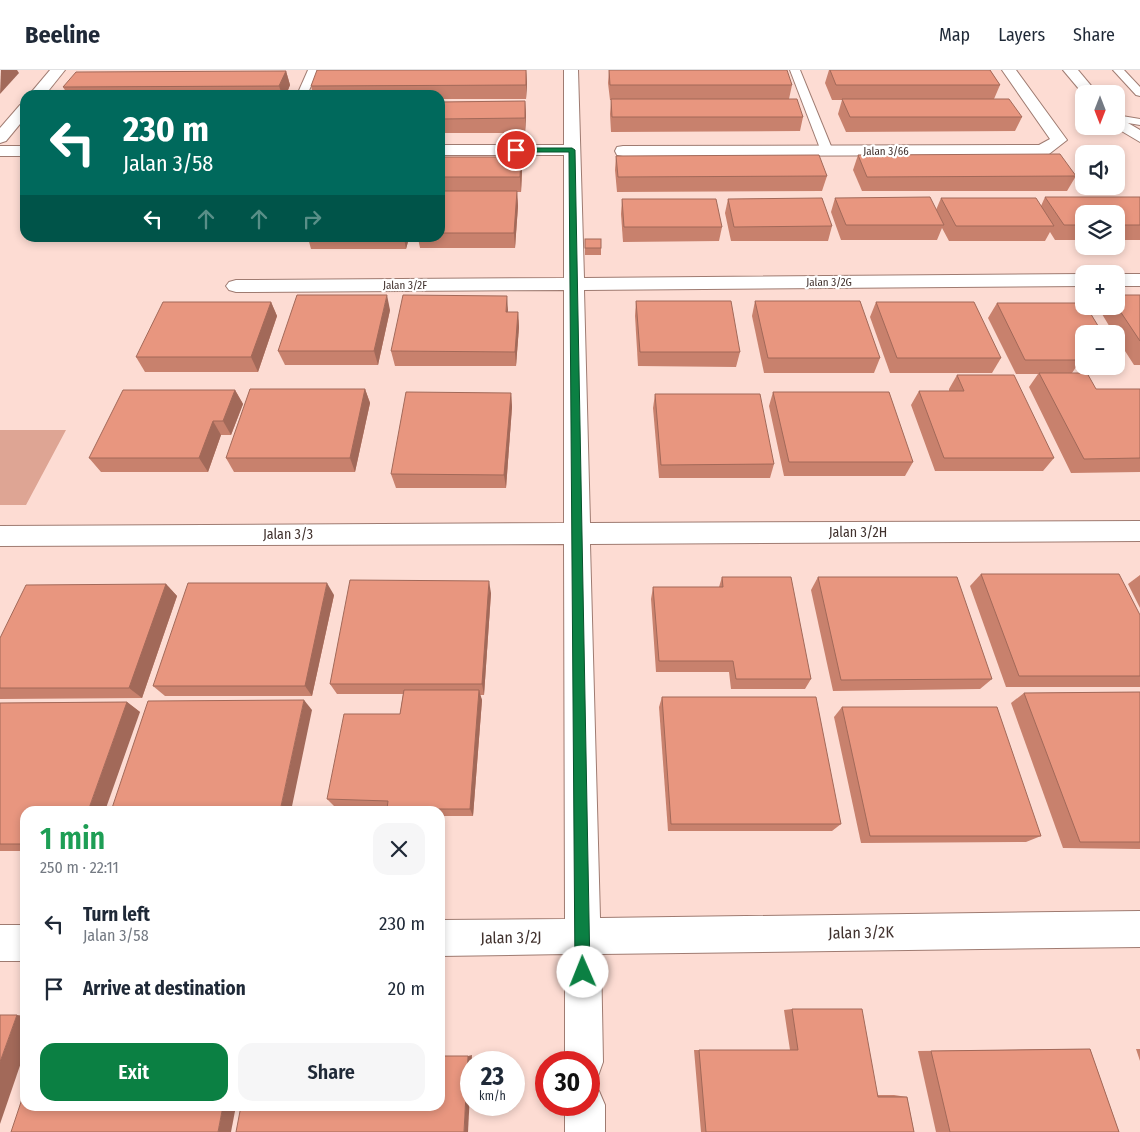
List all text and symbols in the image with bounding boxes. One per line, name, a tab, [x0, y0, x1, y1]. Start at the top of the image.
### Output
text: Beeline	[25, 21, 100, 49]
text: Map	[939, 24, 970, 46]
text: Layers	[998, 24, 1045, 46]
text: Share	[1073, 24, 1115, 46]
north arrow	[1075, 85, 1125, 135]
map controls	[1075, 85, 1125, 375]
text: 230 m	[123, 108, 209, 150]
icon: left	[40, 110, 105, 175]
pin	[495, 129, 537, 171]
icon: arrive	[502, 136, 530, 164]
street label: Jalan 3/66	[863, 145, 909, 158]
button: sound	[1075, 145, 1125, 195]
text: Jalan 3/58	[123, 150, 213, 177]
icon: left	[139, 205, 167, 233]
icon: ahead	[192, 205, 220, 233]
icon: ahead	[245, 205, 273, 233]
icon: right	[298, 205, 326, 233]
button: layers	[1075, 205, 1125, 255]
button: +	[1075, 265, 1125, 315]
street label: Jalan 3/2G	[806, 276, 852, 289]
street label: Jalan 3/2F	[383, 279, 427, 292]
button: −	[1075, 325, 1125, 375]
street label: Jalan 3/2H	[829, 524, 887, 541]
street label: Jalan 3/3	[263, 526, 313, 543]
text: 1 min	[40, 821, 105, 857]
button: close	[373, 823, 425, 875]
text: 250 m · 22:11	[40, 858, 119, 877]
text: Turn left	[83, 903, 150, 926]
icon: left	[40, 910, 68, 938]
text: 230 m	[379, 912, 425, 935]
street label: Jalan 3/2K	[828, 922, 894, 943]
text: Jalan 3/58	[83, 926, 149, 945]
street label: Jalan 3/2J	[480, 927, 542, 948]
position arrow	[556, 945, 608, 997]
icon: arrive	[40, 975, 68, 1003]
text: Arrive at destination	[83, 977, 246, 1000]
text: 20 m	[388, 977, 425, 1000]
button: Exit	[40, 1043, 228, 1101]
button: Share	[238, 1043, 425, 1101]
speed limit sign: 30	[535, 1051, 600, 1116]
text: 23	[481, 1062, 504, 1092]
text: km/h	[479, 1089, 506, 1103]

